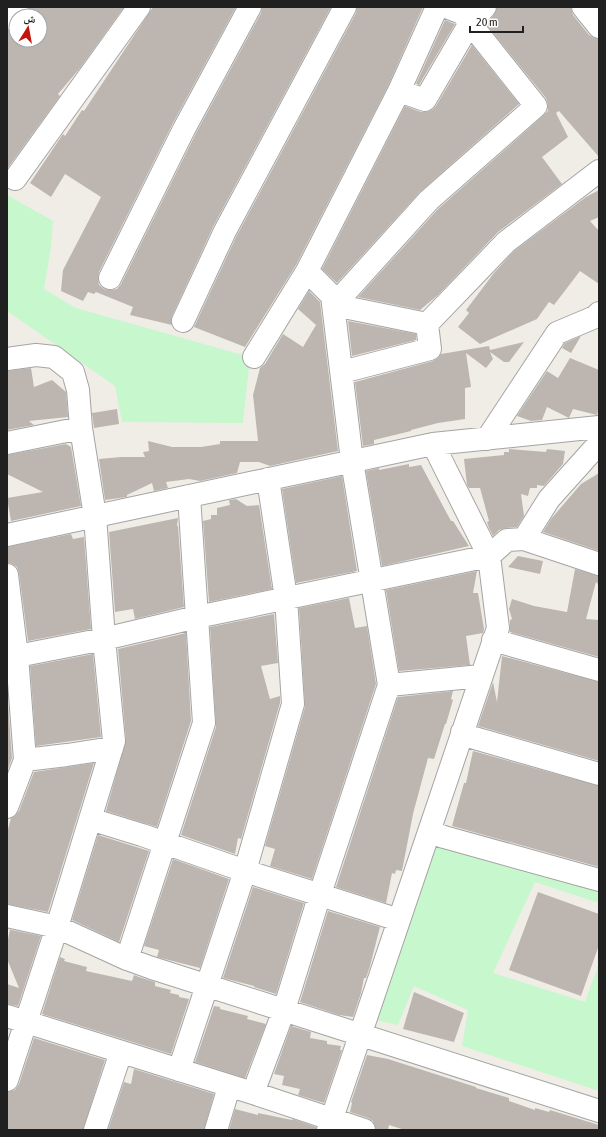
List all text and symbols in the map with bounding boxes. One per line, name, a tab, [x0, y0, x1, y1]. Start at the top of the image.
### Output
north arrow	[8, 8, 48, 48]
scale bar	[470, 8, 523, 34]
text: ش	[23, 11, 37, 27]
text: 20 m	[476, 15, 498, 29]

